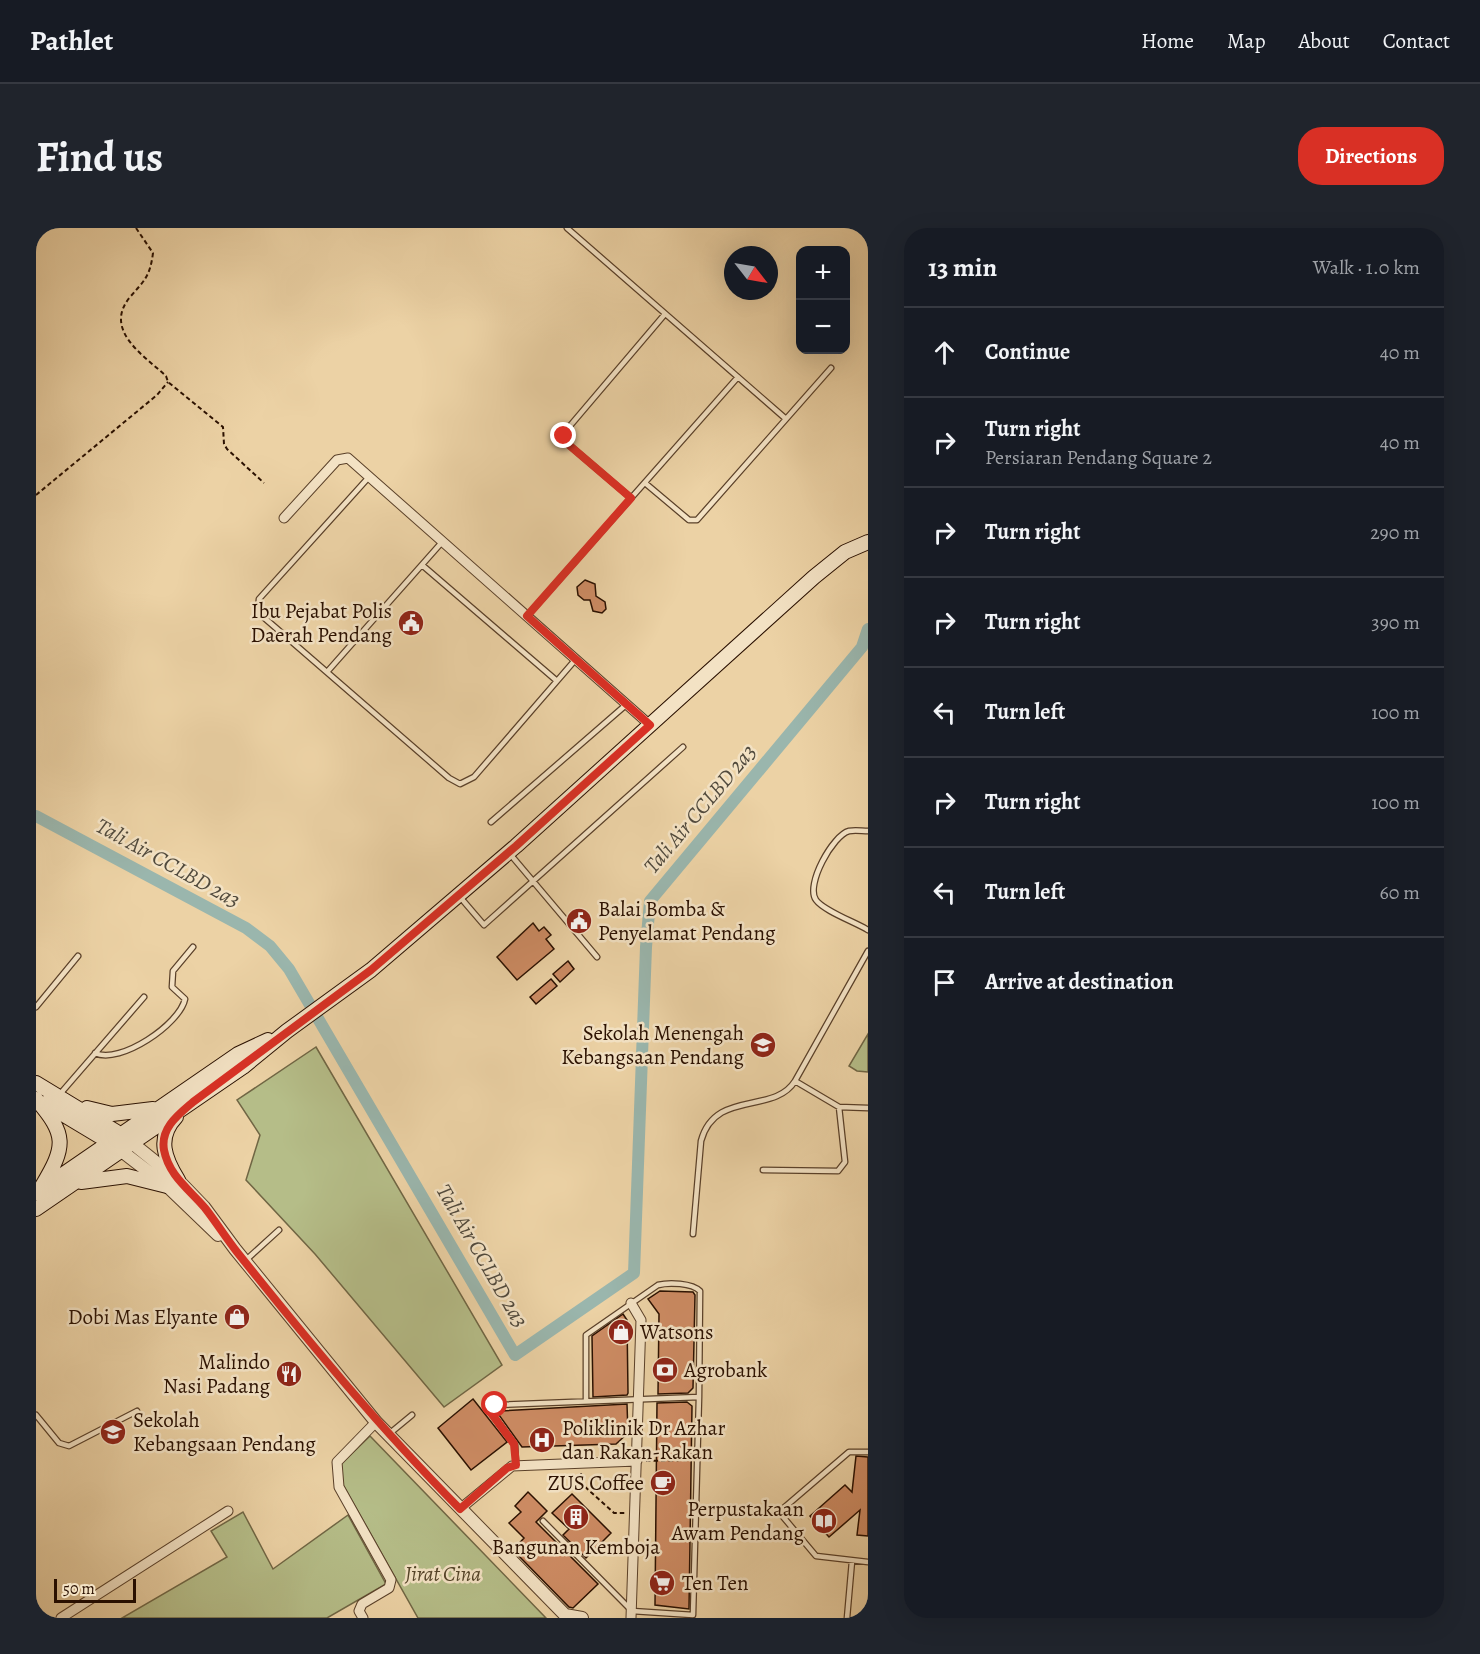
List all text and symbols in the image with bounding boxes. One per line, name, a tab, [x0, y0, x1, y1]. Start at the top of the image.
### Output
text: Pathlet	[30, 22, 113, 60]
text: Home	[1141, 27, 1194, 55]
text: Map	[1227, 27, 1265, 55]
text: About	[1298, 27, 1350, 55]
text: Contact	[1383, 27, 1450, 55]
button: Directions	[1298, 127, 1444, 185]
text: Find us	[36, 128, 163, 185]
north arrow	[724, 246, 778, 300]
map controls	[796, 246, 850, 354]
button: +	[796, 246, 850, 300]
text: 13 min	[928, 250, 997, 285]
text: Walk · 1.0 km	[1313, 254, 1420, 281]
button: −	[796, 300, 850, 354]
icon: ahead	[928, 336, 961, 369]
text: Continue	[985, 337, 1070, 367]
text: 40 m	[1380, 339, 1420, 366]
text: Turn right	[985, 414, 1081, 444]
route end	[550, 422, 576, 448]
icon: right	[928, 426, 961, 459]
text: 40 m	[1380, 429, 1420, 456]
text: Persiaran Pendang Square 2	[985, 444, 1212, 471]
icon: right	[928, 516, 961, 549]
text: Turn right	[985, 517, 1081, 547]
text: 290 m	[1370, 519, 1420, 546]
place label: Ibu Pejabat Polis Daerah Pendang	[250, 597, 392, 649]
icon: right	[928, 606, 961, 639]
text: Turn right	[985, 607, 1081, 637]
public building icon: Ibu Pejabat Polis Daerah Pendang	[396, 608, 426, 638]
text: 390 m	[1371, 609, 1420, 636]
icon: left	[928, 696, 961, 729]
text: Turn left	[985, 697, 1065, 727]
text: 100 m	[1371, 699, 1420, 726]
water label: Tali Air CCLBD 2a3	[637, 738, 763, 880]
icon: right	[928, 786, 961, 819]
text: Turn right	[985, 787, 1081, 817]
text: 100 m	[1371, 789, 1420, 816]
water label: Tali Air CCLBD 2a3	[90, 811, 246, 915]
icon: left	[928, 876, 961, 909]
text: Turn left	[985, 877, 1065, 907]
text: 60 m	[1380, 879, 1420, 906]
place label: Balai Bomba & Penyelamat Pendang	[598, 895, 776, 947]
public building icon: Balai Bomba & Penyelamat Pendang	[564, 906, 594, 936]
icon: arrive	[928, 966, 961, 999]
text: Arrive at destination	[985, 967, 1174, 997]
place label: Sekolah Menengah Kebangsaan Pendang	[561, 1019, 744, 1071]
school or university icon: Sekolah Menengah Kebangsaan Pendang	[748, 1030, 778, 1060]
water label: Tali Air CCLBD 2a3	[429, 1179, 535, 1333]
shop icon: Dobi Mas Elyante	[222, 1302, 252, 1332]
place label: Dobi Mas Elyante	[68, 1303, 218, 1331]
shop icon: Watsons	[606, 1317, 636, 1347]
place label: Watsons	[639, 1318, 713, 1346]
place label: Malindo Nasi Padang	[163, 1348, 270, 1400]
bank icon: Agrobank	[650, 1355, 680, 1385]
place label: Agrobank	[683, 1356, 768, 1384]
restaurant icon: Malindo Nasi Padang	[274, 1359, 304, 1389]
route start	[481, 1391, 507, 1417]
place label: Sekolah Kebangsaan Pendang	[133, 1406, 316, 1458]
place label: Poliklinik Dr Azhar dan Rakan-Rakan	[562, 1414, 726, 1466]
school or university icon: Sekolah Kebangsaan Pendang	[98, 1417, 128, 1447]
hospital icon: Poliklinik Dr Azhar dan Rakan-Rakan	[527, 1425, 557, 1455]
cafe icon: ZUS Coffee	[648, 1468, 678, 1498]
place label: ZUS Coffee	[548, 1469, 644, 1497]
place label: Perpustakaan Awam Pendang	[671, 1495, 804, 1547]
building icon: Bangunan Kemboja	[561, 1502, 591, 1532]
library icon: Perpustakaan Awam Pendang	[809, 1506, 839, 1536]
place label: Bangunan Kemboja	[492, 1533, 660, 1561]
park label: Jirat Cina	[404, 1560, 481, 1588]
supermarket icon: Ten Ten	[647, 1568, 677, 1598]
place label: Ten Ten	[682, 1569, 748, 1597]
scale bar	[54, 1576, 136, 1604]
text: 50 m	[63, 1578, 95, 1600]

